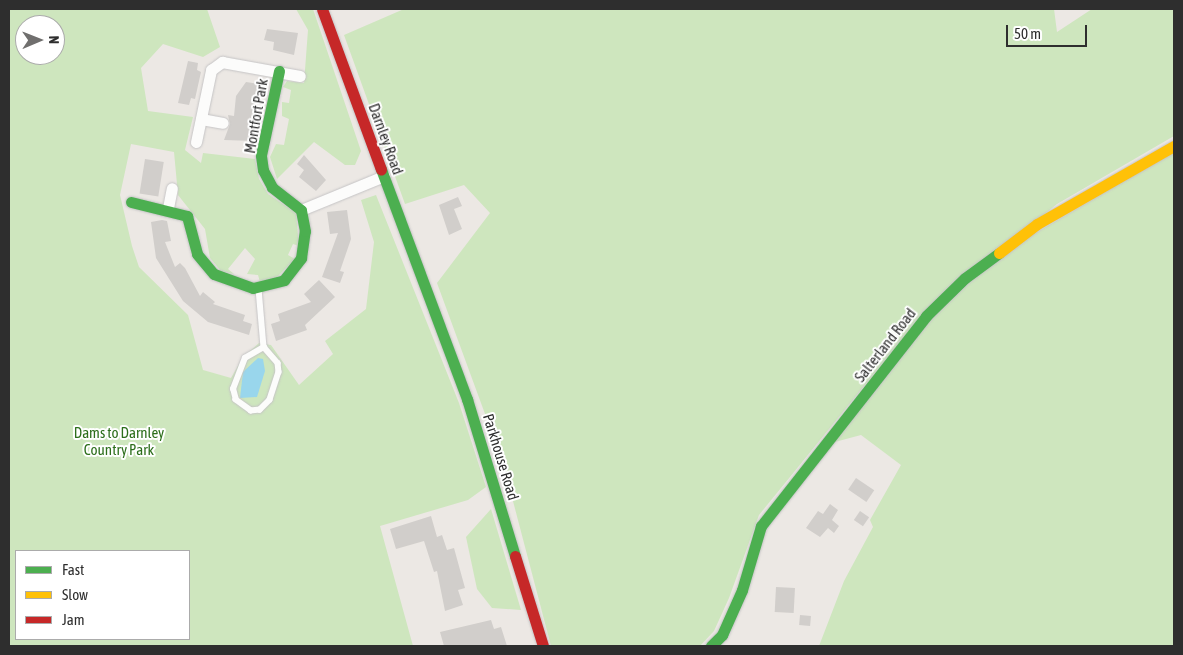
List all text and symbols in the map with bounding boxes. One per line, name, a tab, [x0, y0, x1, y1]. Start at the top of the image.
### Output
north arrow	[15, 15, 65, 65]
scale bar	[1008, 15, 1089, 47]
text: 50 m	[1014, 25, 1041, 42]
text: N	[46, 35, 62, 44]
street label: Montfort Park	[241, 77, 271, 155]
street label: Darnley Road	[365, 101, 407, 177]
street label: Salterland Road	[851, 305, 919, 385]
street label: Parkhouse Road	[479, 412, 523, 502]
park label: Dams to Darnley Country Park	[74, 423, 164, 458]
legend	[15, 550, 190, 640]
text: Fast	[62, 561, 84, 578]
text: Slow	[62, 586, 88, 603]
text: Jam	[62, 611, 85, 628]

